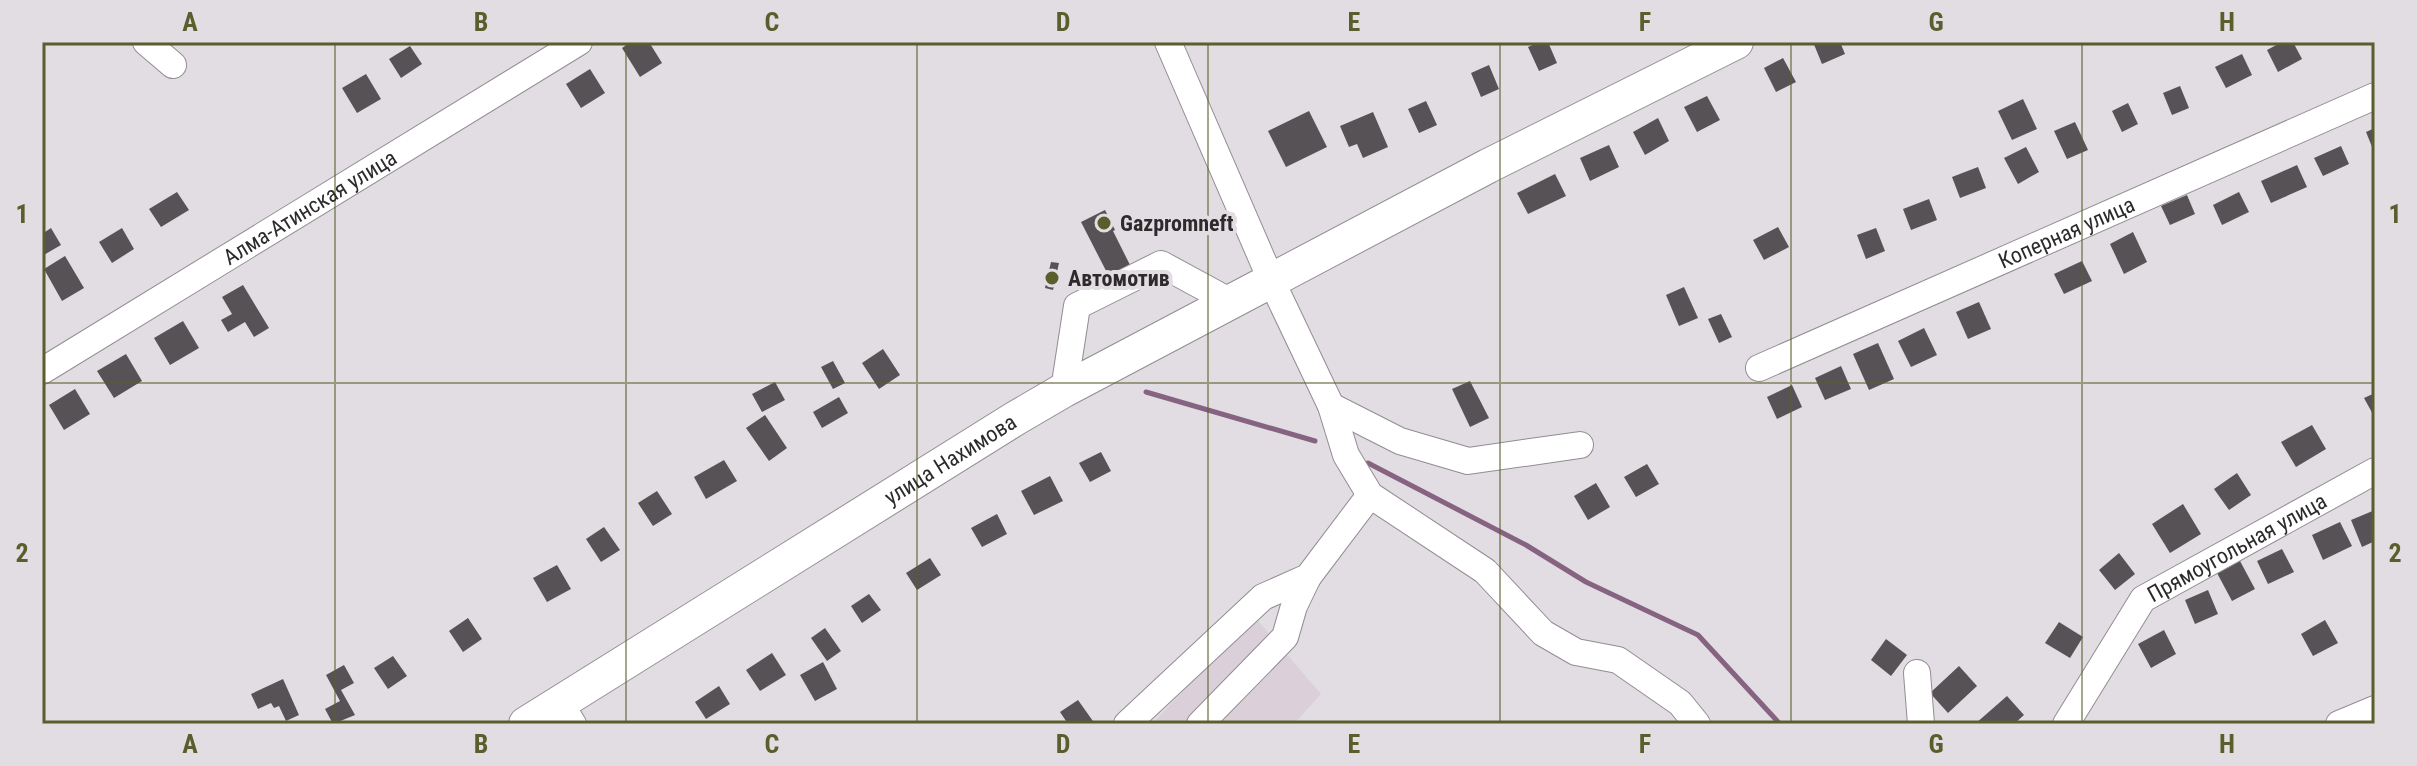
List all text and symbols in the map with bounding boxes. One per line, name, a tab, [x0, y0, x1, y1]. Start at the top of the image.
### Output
text: A	[182, 7, 198, 37]
text: B	[474, 7, 488, 37]
text: C	[765, 7, 780, 37]
text: D	[1056, 7, 1070, 37]
text: E	[1348, 7, 1361, 37]
text: F	[1639, 7, 1651, 37]
text: G	[1928, 7, 1944, 37]
text: H	[2219, 7, 2235, 37]
street label: Алма-Атинская улица	[219, 144, 401, 269]
street label: Коперная улица	[1994, 191, 2138, 273]
text: 1	[15, 199, 29, 229]
text: 1	[2388, 199, 2402, 229]
place label: Gazpromneft	[1120, 211, 1234, 236]
marker: Gazpromneft	[1095, 214, 1113, 232]
place label: Автомотив	[1068, 266, 1170, 291]
marker: Автомотив	[1043, 269, 1061, 287]
street label: улица Нахимова	[880, 409, 1020, 510]
street label: Прямоугольная улица	[2143, 488, 2331, 607]
text: 2	[15, 538, 29, 568]
text: 2	[2388, 538, 2402, 568]
text: A	[182, 729, 198, 759]
text: B	[474, 729, 488, 759]
text: C	[765, 729, 780, 759]
text: D	[1056, 729, 1070, 759]
text: E	[1348, 729, 1361, 759]
text: F	[1639, 729, 1651, 759]
text: G	[1928, 729, 1944, 759]
text: H	[2219, 729, 2235, 759]

